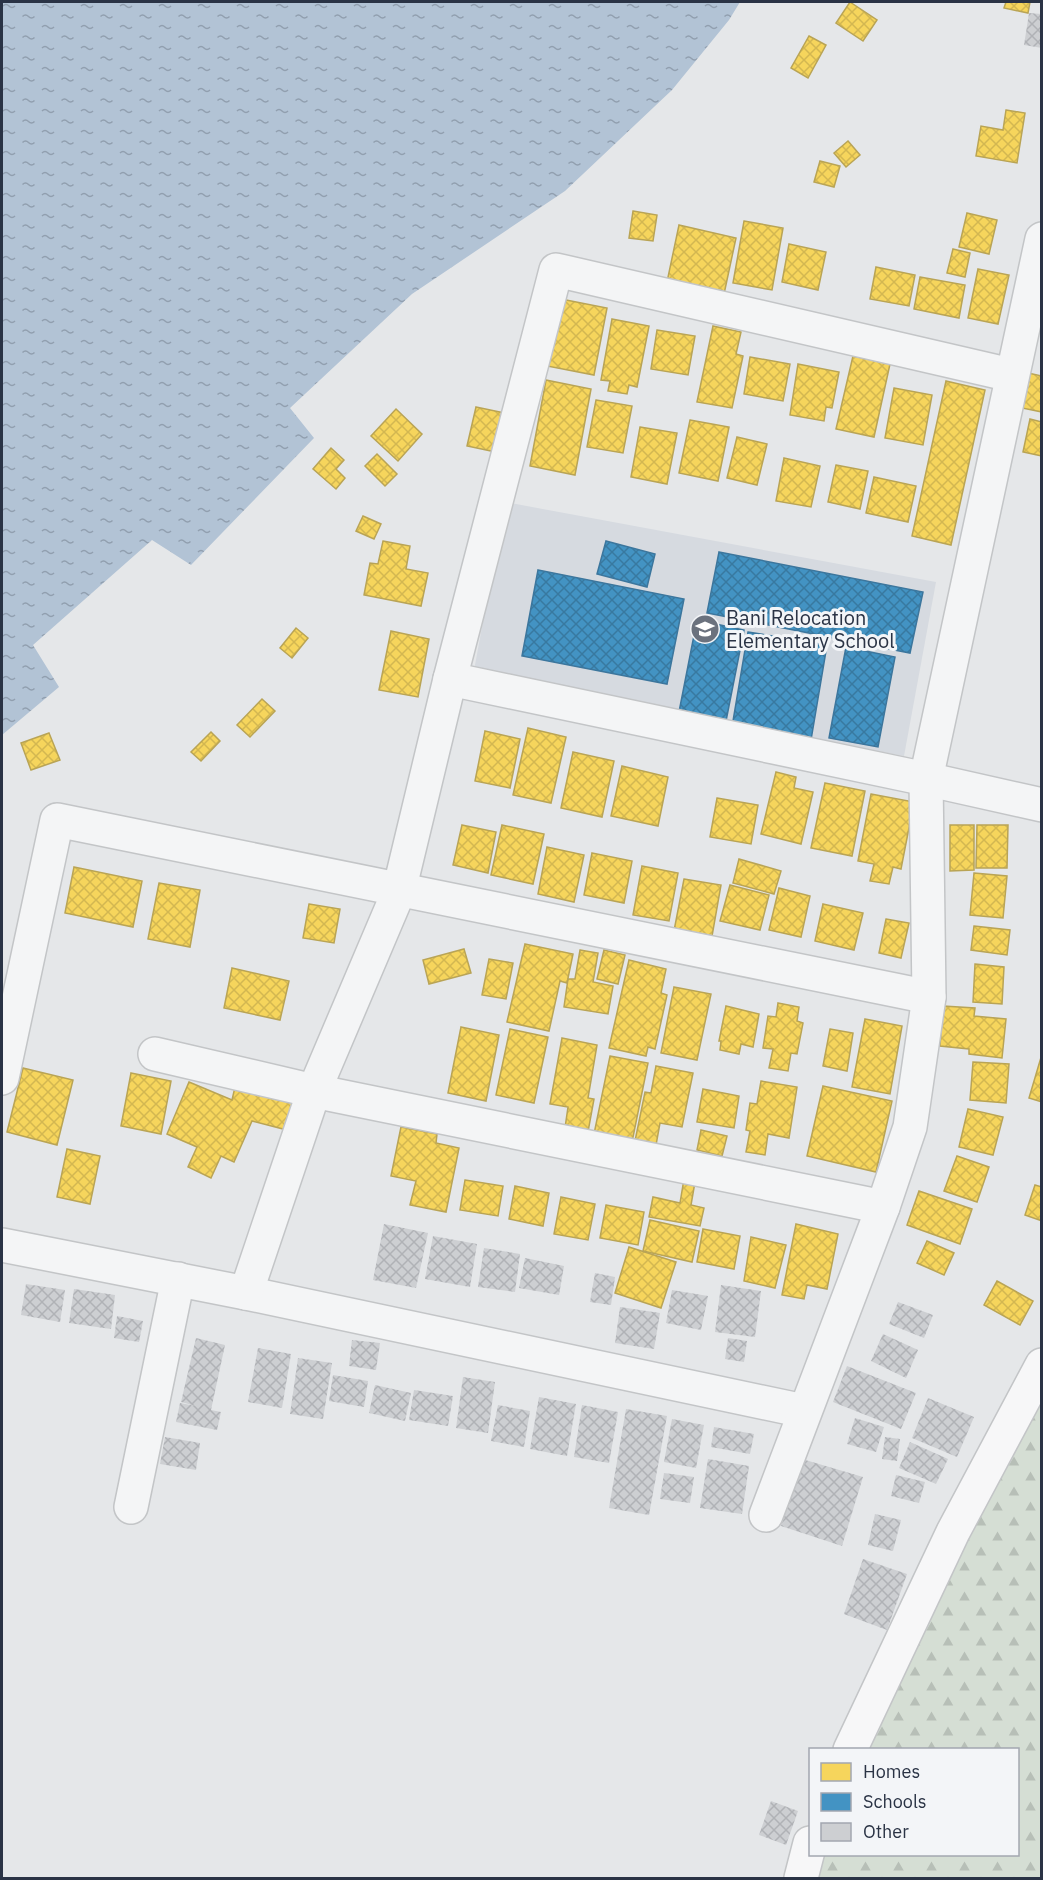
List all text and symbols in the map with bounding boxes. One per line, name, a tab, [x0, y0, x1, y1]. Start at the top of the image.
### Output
place label: Bani Relocation Elementary School	[726, 604, 895, 654]
school or university icon: Bani Relocation Elementary School	[689, 613, 721, 645]
legend	[809, 1748, 1019, 1856]
text: Homes	[863, 1760, 920, 1783]
text: Schools	[863, 1790, 927, 1813]
text: Other	[863, 1820, 909, 1843]

